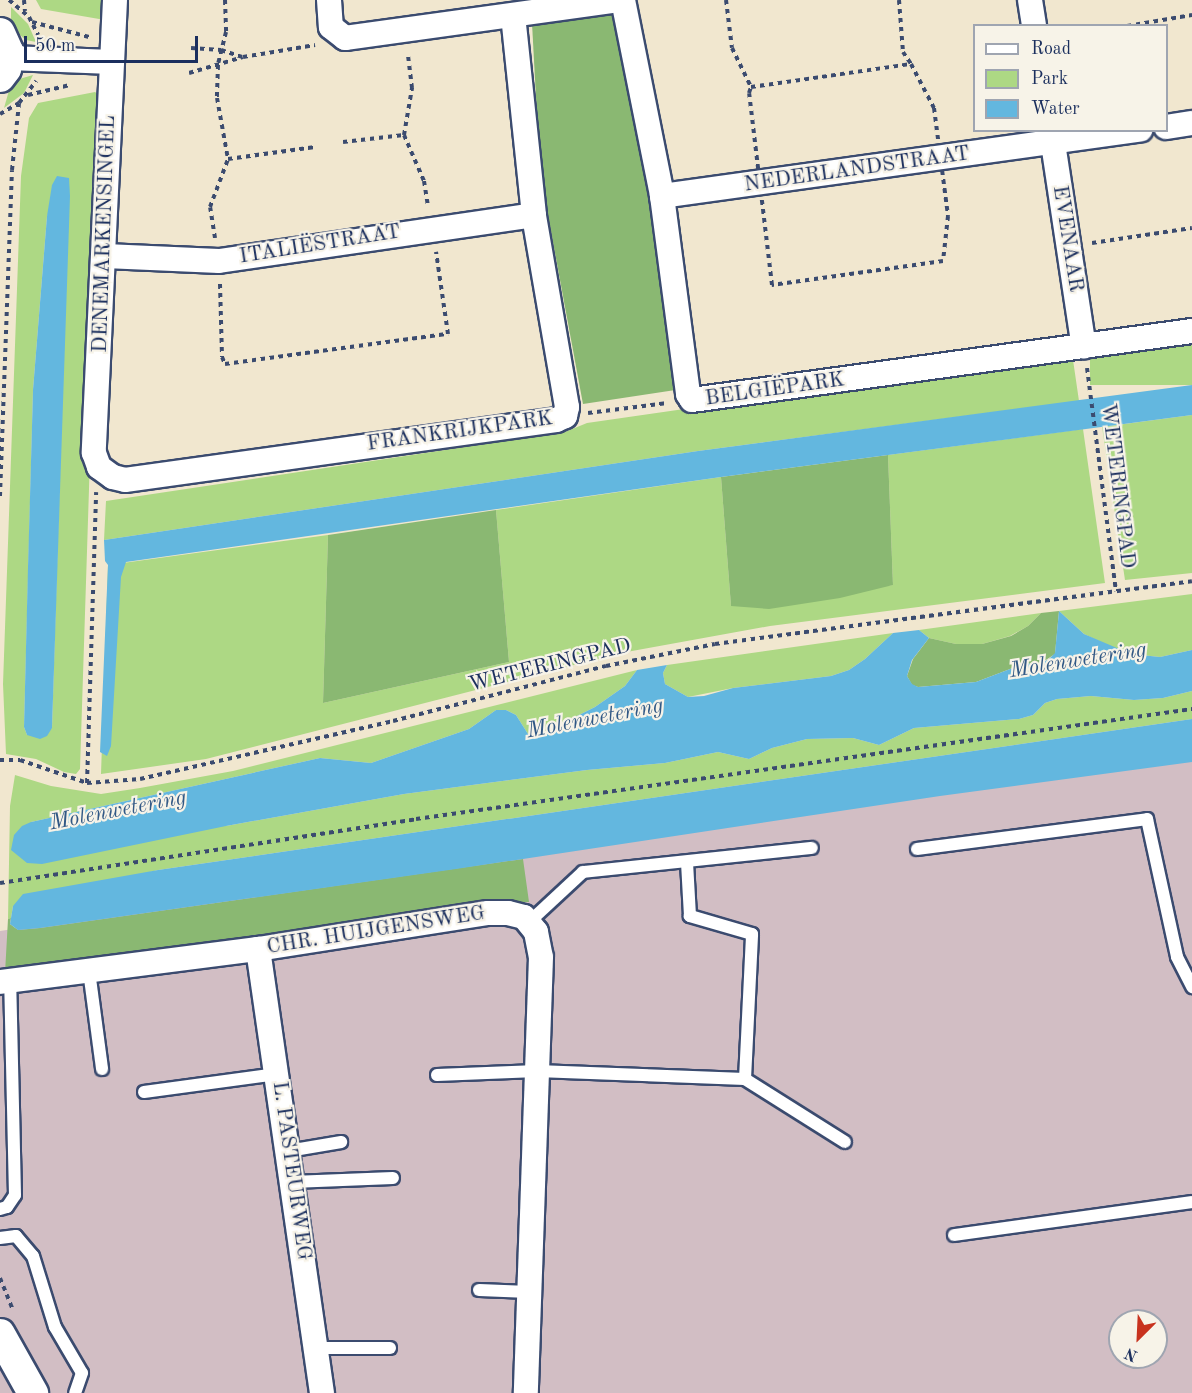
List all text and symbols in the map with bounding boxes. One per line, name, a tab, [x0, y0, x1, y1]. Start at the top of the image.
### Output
scale bar	[27, 24, 201, 62]
legend	[973, 24, 1168, 132]
text: 50 m	[35, 37, 75, 55]
text: Road	[1031, 40, 1071, 58]
text: Park	[1031, 70, 1068, 88]
text: Water	[1031, 100, 1080, 118]
street label: DENEMARKENSINGEL	[88, 115, 122, 353]
street label: NEDERLANDSTRAAT	[743, 142, 971, 198]
street label: EVENAAR	[1046, 184, 1088, 294]
street label: ITALIËSTRAAT	[238, 220, 402, 270]
street label: BELGIËPARK	[704, 368, 846, 412]
street label: WETERINGPAD	[1094, 402, 1140, 570]
street label: FRANKRIJKPARK	[365, 406, 555, 458]
street label: WETERINGPAD	[466, 634, 634, 698]
water label: Molenwetering	[1007, 637, 1149, 685]
water label: Molenwetering	[524, 693, 666, 745]
water label: Molenwetering	[47, 785, 189, 837]
street label: CHR. HUIJGENSWEG	[265, 901, 487, 961]
street label: L. PASTEURWEG	[266, 1080, 316, 1262]
north arrow	[1108, 1309, 1168, 1369]
text: N	[1123, 1344, 1140, 1363]

